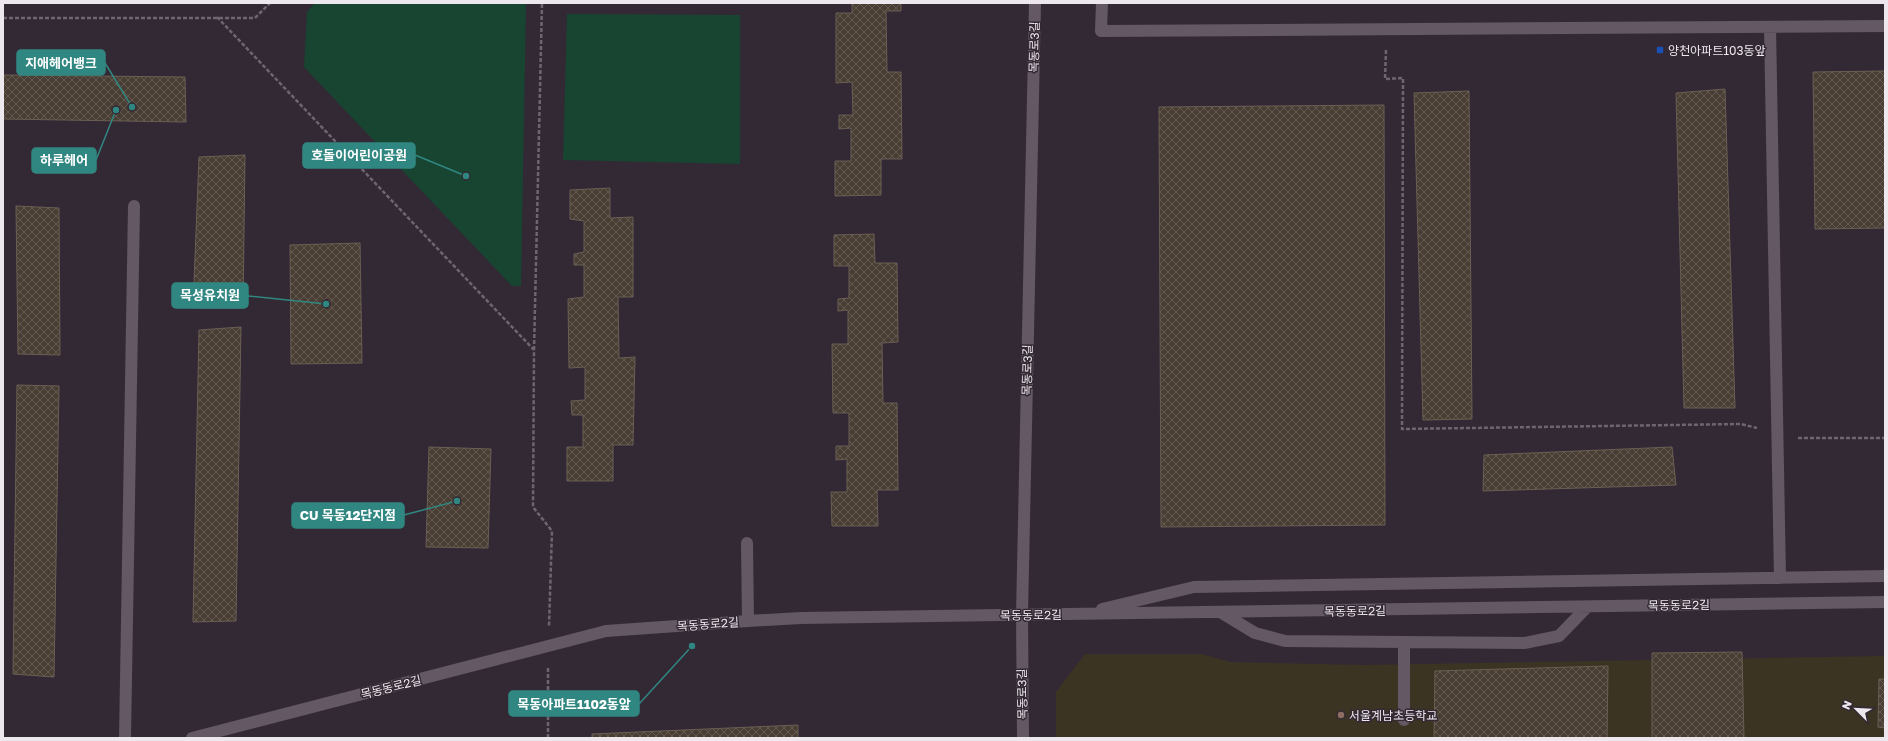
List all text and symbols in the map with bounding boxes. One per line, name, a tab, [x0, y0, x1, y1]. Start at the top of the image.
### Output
street label: 목동로3길	[1026, 21, 1042, 73]
place label: 양천아파트103동앞	[1668, 43, 1766, 58]
marker: 양천아파트103동앞	[1655, 45, 1665, 55]
callout: 지애헤어뱅크	[17, 50, 105, 75]
text: 지애헤어뱅크	[25, 55, 97, 71]
callout: 호돌이어린이공원	[303, 143, 415, 168]
text: 호돌이어린이공원	[311, 147, 407, 163]
callout: 하루헤어	[32, 148, 96, 173]
text: 하루헤어	[40, 152, 88, 168]
callout: 목성유치원	[172, 283, 248, 308]
text: 목성유치원	[180, 287, 240, 303]
street label: 목동로3길	[1019, 344, 1035, 396]
callout: CU 목동12단지점	[292, 503, 404, 528]
text: CU 목동12단지점	[300, 507, 396, 523]
street label: 목동동로2길	[1648, 597, 1710, 613]
street label: 목동동로2길	[1324, 603, 1386, 619]
street label: 목동동로2길	[1000, 607, 1062, 623]
street label: 목동동로2길	[676, 614, 740, 634]
street label: 목동로3길	[1014, 668, 1030, 720]
street label: 목동동로2길	[359, 672, 423, 702]
north arrow	[1836, 689, 1876, 729]
callout: 목동아파트1102동앞	[509, 691, 639, 716]
text: 목동아파트1102동앞	[517, 696, 631, 712]
text: N	[1839, 698, 1854, 711]
place label: 서울계남초등학교	[1349, 708, 1437, 723]
marker: 서울계남초등학교	[1336, 710, 1346, 720]

